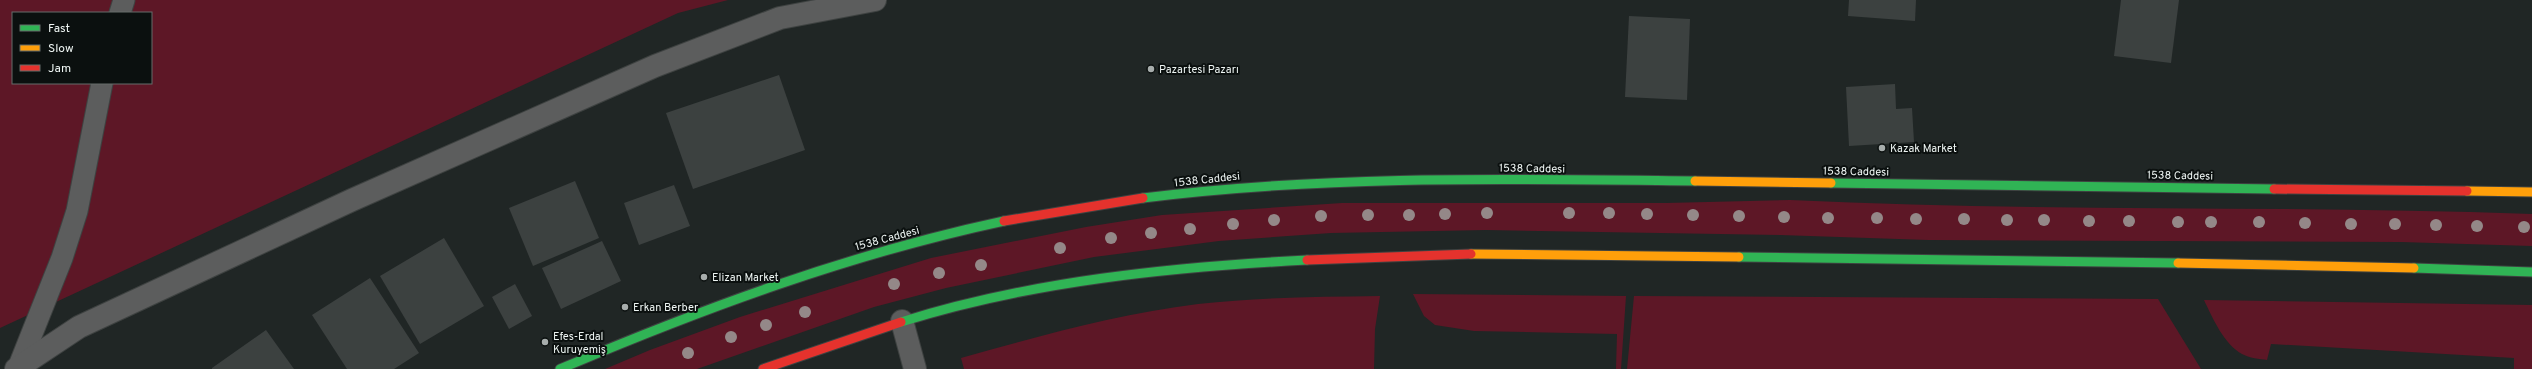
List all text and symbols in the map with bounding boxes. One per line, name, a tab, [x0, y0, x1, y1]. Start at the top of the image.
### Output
legend	[12, 12, 152, 84]
text: Fast	[48, 21, 70, 37]
text: Slow	[48, 41, 74, 57]
text: Jam	[48, 61, 71, 77]
place label: Pazartesi Pazarı	[1159, 63, 1239, 77]
marker: Pazartesi Pazarı	[1146, 64, 1156, 74]
place label: Kazak Market	[1890, 142, 1957, 156]
marker: Kazak Market	[1877, 143, 1887, 153]
street label: 1538 Caddesi	[1499, 161, 1565, 177]
street label: 1538 Caddesi	[1823, 164, 1889, 180]
street label: 1538 Caddesi	[2147, 168, 2213, 184]
street label: 1538 Caddesi	[1174, 170, 1241, 190]
street label: 1538 Caddesi	[854, 224, 921, 254]
place label: Elizan Market	[712, 271, 779, 285]
marker: Elizan Market	[699, 272, 709, 282]
place label: Erkan Berber	[633, 301, 699, 315]
marker: Erkan Berber	[620, 302, 630, 312]
place label: Efes-Erdal Kuruyemiş	[553, 330, 606, 357]
marker: Efes-Erdal Kuruyemiş	[540, 337, 550, 347]

